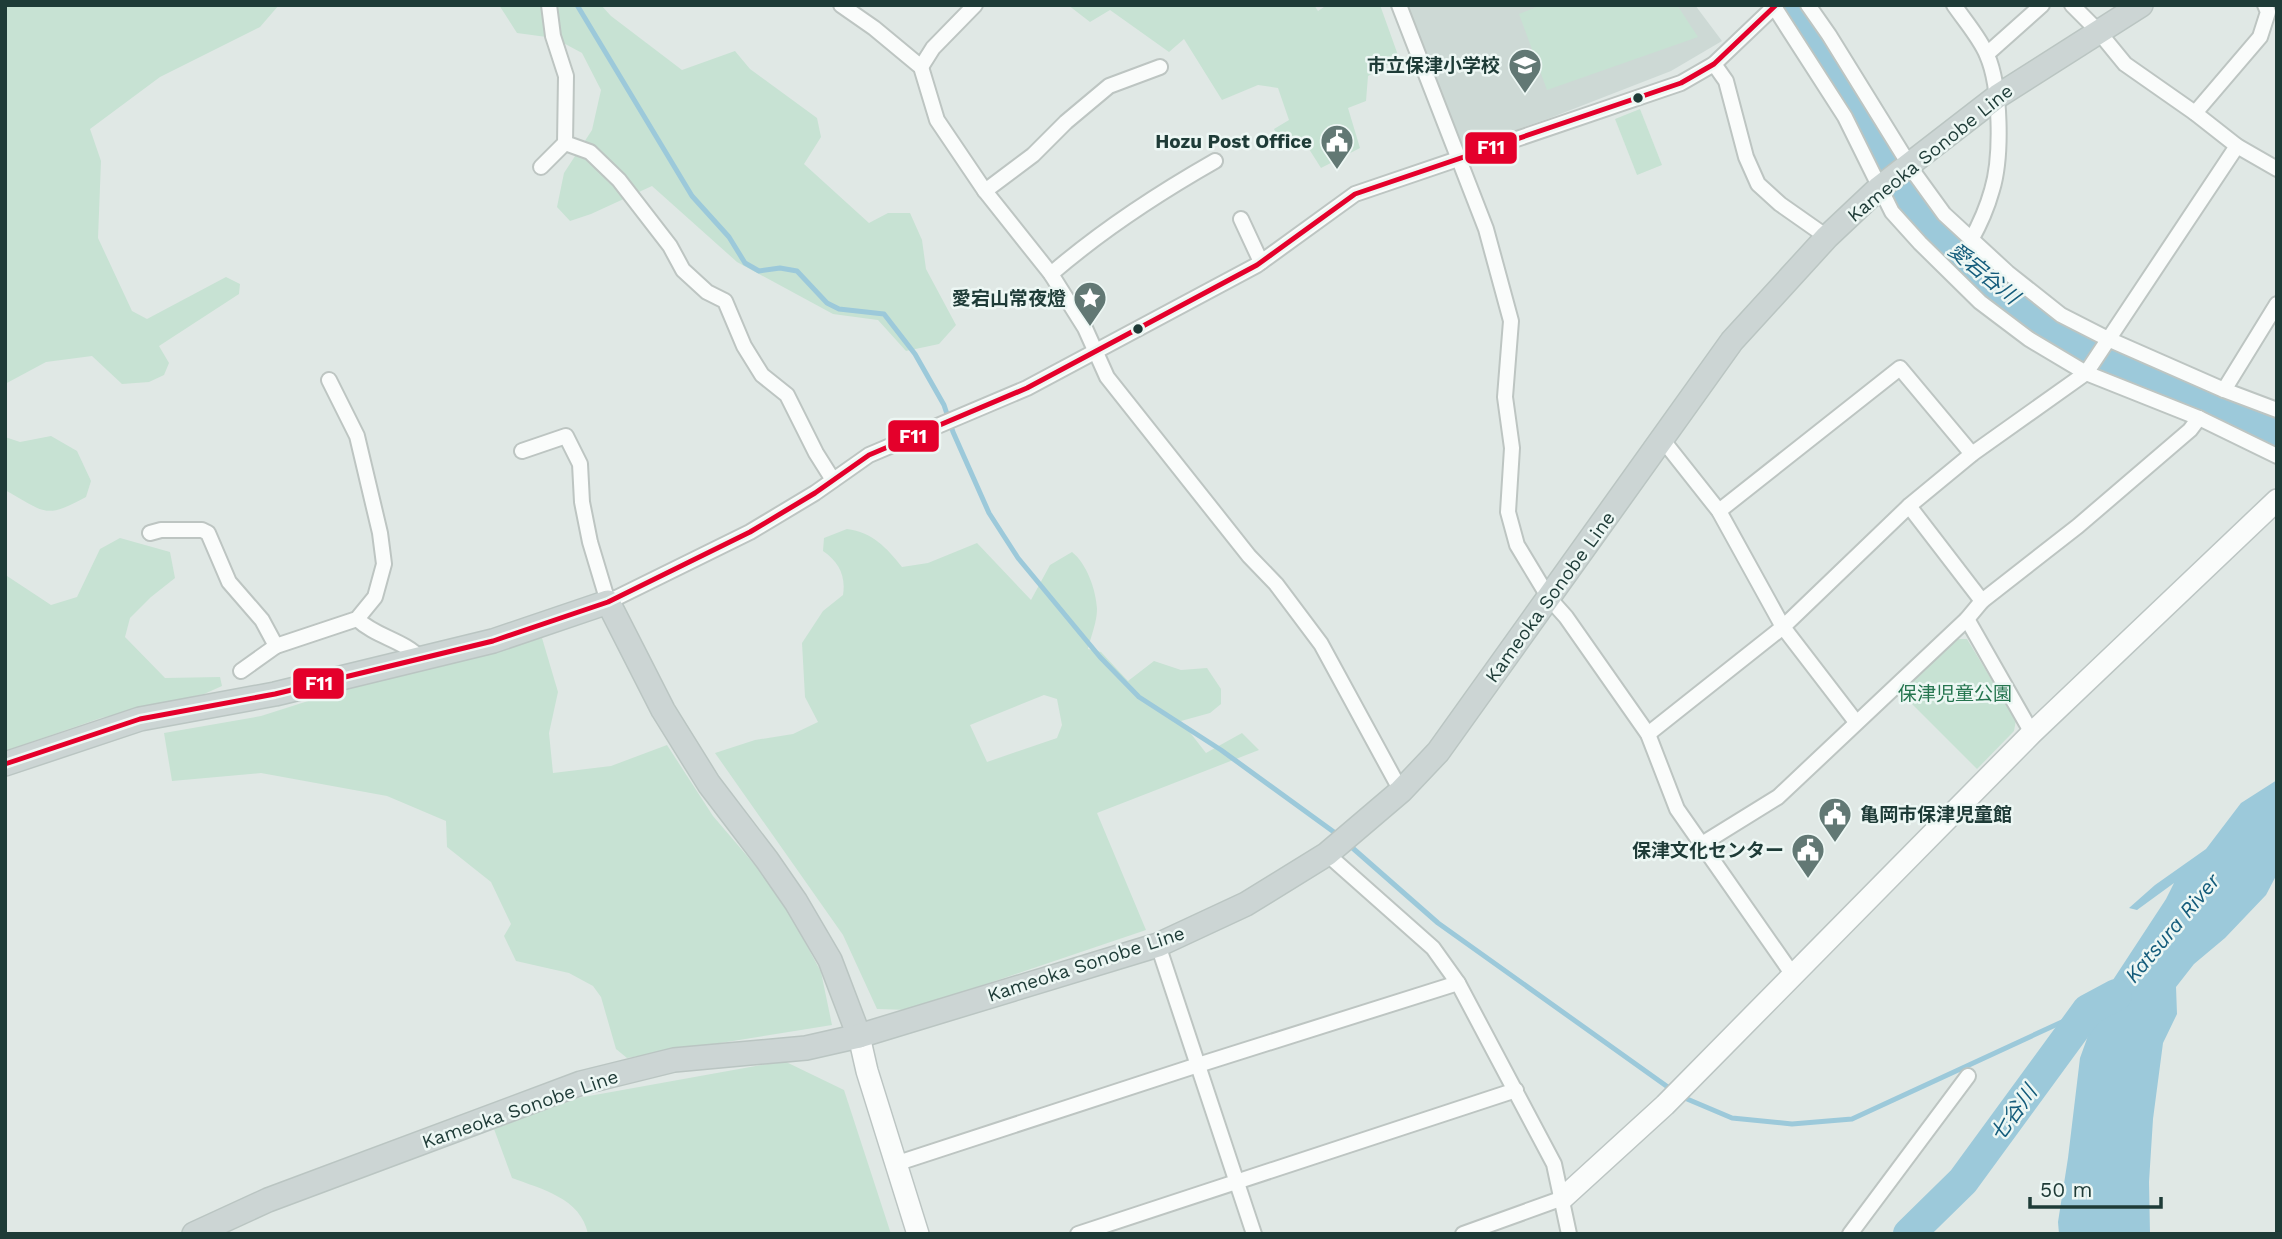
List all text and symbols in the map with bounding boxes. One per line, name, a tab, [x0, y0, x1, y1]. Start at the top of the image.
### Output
school or university icon: 市立保津小学校	[1506, 46, 1544, 95]
place label: 市立保津小学校	[1367, 54, 1500, 77]
street label: Kameoka Sonobe Line	[1843, 79, 2017, 227]
unlabelled marker	[1631, 91, 1645, 105]
public building icon: Hozu Post Office	[1318, 122, 1356, 171]
place label: Hozu Post Office	[1155, 130, 1312, 153]
line badge: F11	[1464, 131, 1518, 165]
text: F11	[1477, 136, 1505, 159]
water label: 愛宕谷川	[1943, 237, 2026, 310]
place icon: 愛宕山常夜燈	[1071, 279, 1109, 328]
place label: 愛宕山常夜燈	[952, 287, 1066, 310]
unlabelled marker	[1131, 322, 1145, 336]
line badge: F11	[887, 419, 940, 453]
text: F11	[899, 425, 927, 448]
street label: Kameoka Sonobe Line	[1480, 507, 1620, 687]
line badge: F11	[292, 667, 345, 700]
text: F11	[305, 672, 333, 695]
park label: 保津児童公園	[1898, 682, 2012, 705]
public building icon: 亀岡市保津児童館	[1816, 795, 1854, 844]
place label: 亀岡市保津児童館	[1860, 803, 2012, 826]
public building icon: 保津文化センター	[1789, 831, 1827, 880]
place label: 保津文化センター	[1632, 839, 1784, 862]
water label: Katsura River	[2119, 868, 2225, 988]
street label: Kameoka Sonobe Line	[984, 921, 1188, 1007]
street label: Kameoka Sonobe Line	[419, 1065, 621, 1153]
water label: 七谷川	[1984, 1079, 2043, 1146]
scale bar	[2030, 1166, 2161, 1210]
text: 50 m	[2040, 1177, 2092, 1202]

